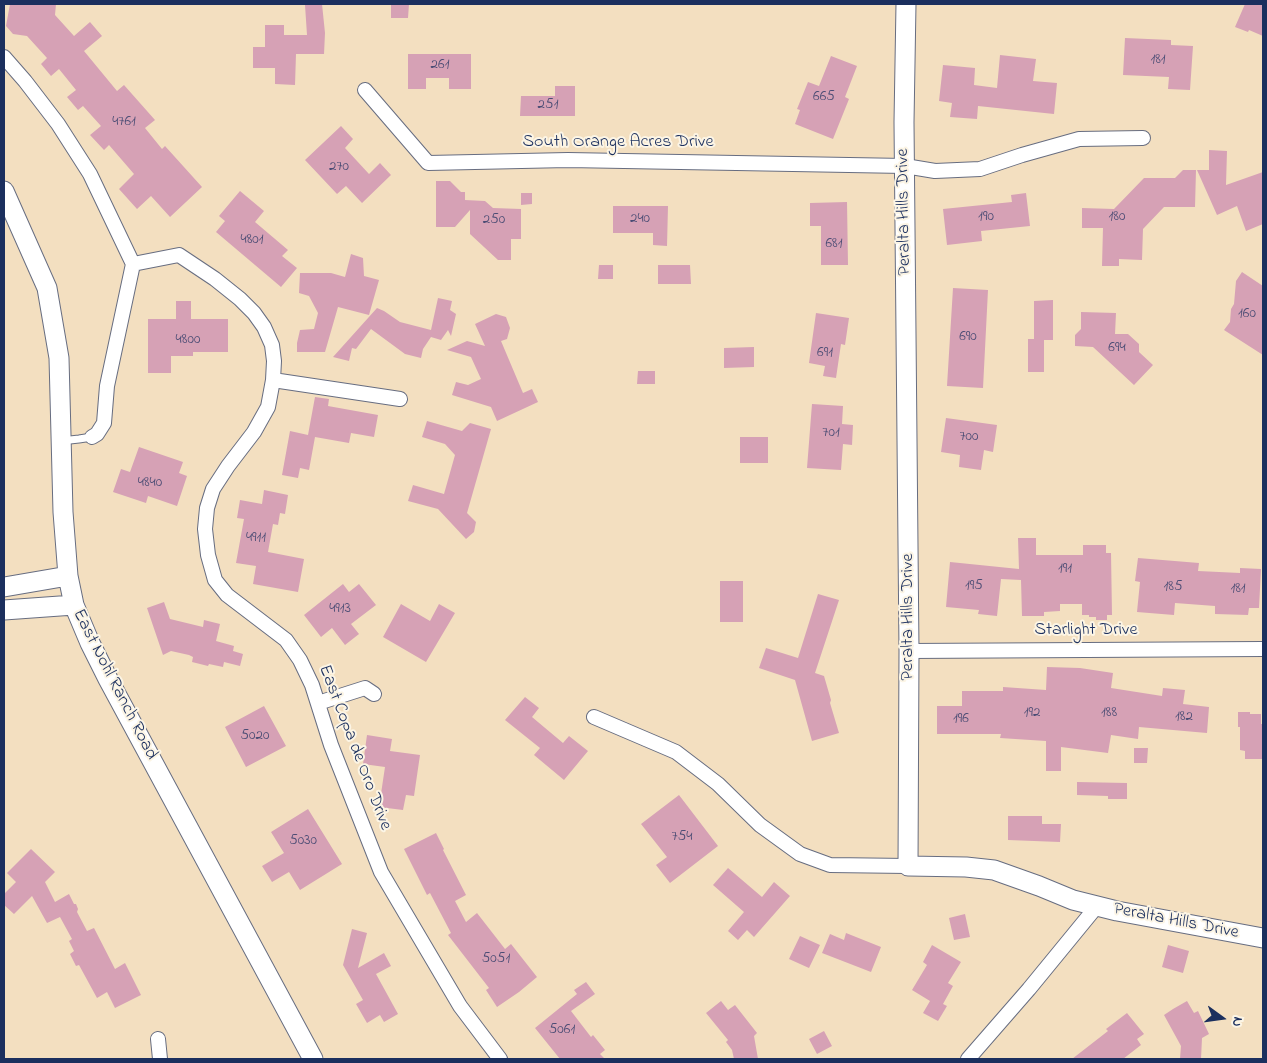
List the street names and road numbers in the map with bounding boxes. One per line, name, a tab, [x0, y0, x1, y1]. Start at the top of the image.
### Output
street label: South Orange Acres Drive	[523, 132, 713, 154]
street label: Peralta Hills Drive	[893, 148, 917, 276]
street label: Peralta Hills Drive	[898, 554, 920, 680]
street label: East Nohl Ranch Road	[67, 606, 161, 764]
street label: Starlight Drive	[1034, 620, 1138, 642]
street label: East Copa de Oro Drive	[313, 662, 395, 834]
street label: Peralta Hills Drive	[1112, 899, 1240, 945]

